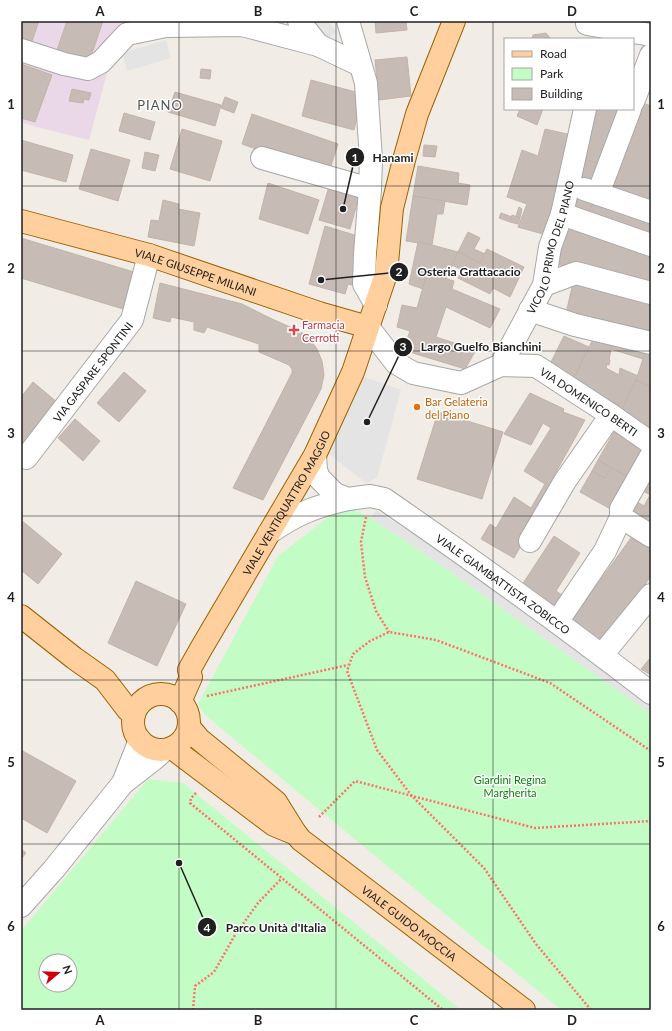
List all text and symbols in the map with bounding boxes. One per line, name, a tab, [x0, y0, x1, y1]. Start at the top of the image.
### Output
text: A	[94, 3, 105, 19]
text: B	[254, 3, 263, 19]
text: C	[410, 3, 419, 19]
text: D	[567, 3, 577, 19]
legend	[504, 38, 634, 110]
text: Road	[540, 46, 567, 61]
text: Park	[540, 66, 564, 81]
text: Building	[540, 86, 583, 101]
text: 1	[7, 96, 15, 112]
text: 1	[657, 96, 665, 112]
district label: PIANO	[137, 97, 183, 113]
callout: Hanami	[345, 145, 422, 169]
text: 1	[352, 150, 359, 165]
text: Hanami	[372, 150, 414, 165]
street label: VICOLO PRIMO DEL PIANO	[523, 179, 576, 316]
street label: VIALE GIUSEPPE MILIANI	[133, 245, 258, 298]
text: 2	[7, 260, 15, 276]
callout: Osteria Grattacacio	[389, 260, 529, 284]
text: 2	[657, 260, 665, 276]
text: 2	[396, 264, 403, 279]
text: Osteria Grattacacio	[417, 264, 521, 279]
place label: Farmacia Cerrotti	[302, 318, 345, 344]
street label: VIA GASPARE SPONTINI	[50, 319, 135, 424]
marker: Farmacia Cerrotti	[289, 325, 299, 335]
callout: Largo Guelfo Bianchini	[393, 335, 549, 359]
text: 3	[400, 339, 407, 354]
text: Largo Guelfo Bianchini	[421, 339, 541, 354]
street label: VIA DOMENICO BERTI	[538, 364, 640, 438]
place label: Bar Gelateria del Piano	[425, 395, 488, 421]
marker: Bar Gelateria del Piano	[412, 402, 422, 412]
text: 3	[7, 425, 15, 441]
text: 3	[657, 425, 665, 441]
street label: VIALE VENTIQUATTRO MAGGIO	[239, 428, 332, 577]
street label: VIALE GIAMBATTISTA ZOBICCO	[434, 531, 573, 636]
text: 4	[7, 589, 15, 605]
text: 4	[657, 589, 665, 605]
text: 5	[7, 754, 15, 770]
text: 5	[657, 754, 665, 770]
park label: Giardini Regina Margherita	[474, 773, 546, 799]
street label: VIALE GUIDO MOCCIA	[359, 882, 460, 963]
callout: Parco Unità d'Italia	[197, 915, 334, 939]
text: 6	[7, 918, 15, 934]
text: 6	[657, 918, 665, 934]
text: 4	[204, 920, 211, 935]
text: Parco Unità d'Italia	[226, 920, 326, 935]
north arrow	[38, 953, 78, 993]
text: N	[60, 963, 75, 976]
text: A	[94, 1012, 105, 1028]
text: B	[254, 1012, 263, 1028]
text: C	[410, 1012, 419, 1028]
text: D	[567, 1012, 577, 1028]

